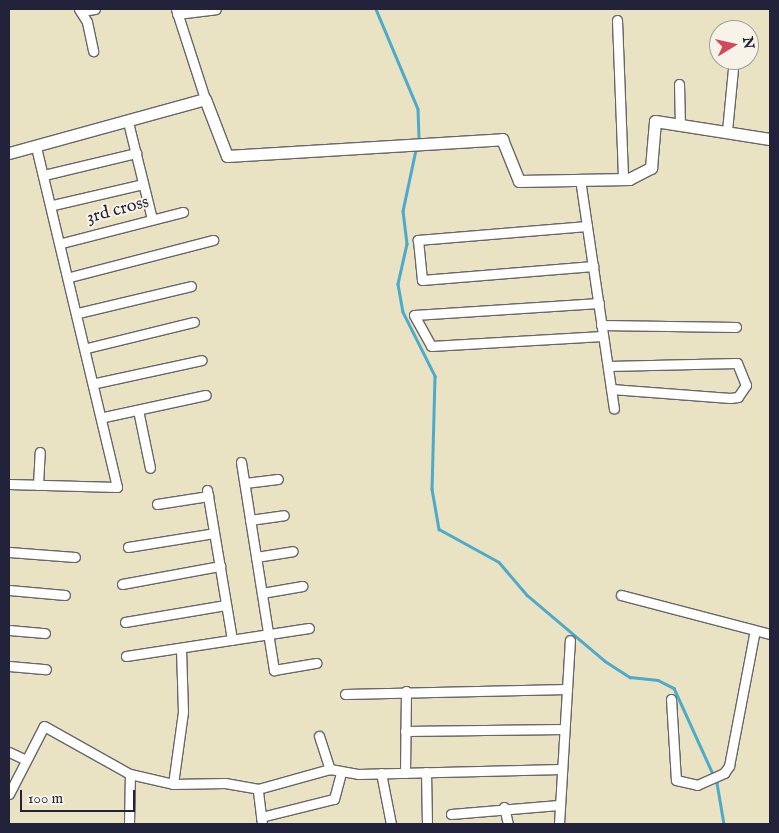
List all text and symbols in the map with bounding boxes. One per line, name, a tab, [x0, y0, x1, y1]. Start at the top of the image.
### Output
north arrow	[709, 20, 759, 70]
text: N	[738, 35, 758, 50]
street label: 3rd cross	[85, 192, 151, 230]
scale bar	[22, 780, 138, 812]
text: 100 m	[28, 789, 63, 808]

